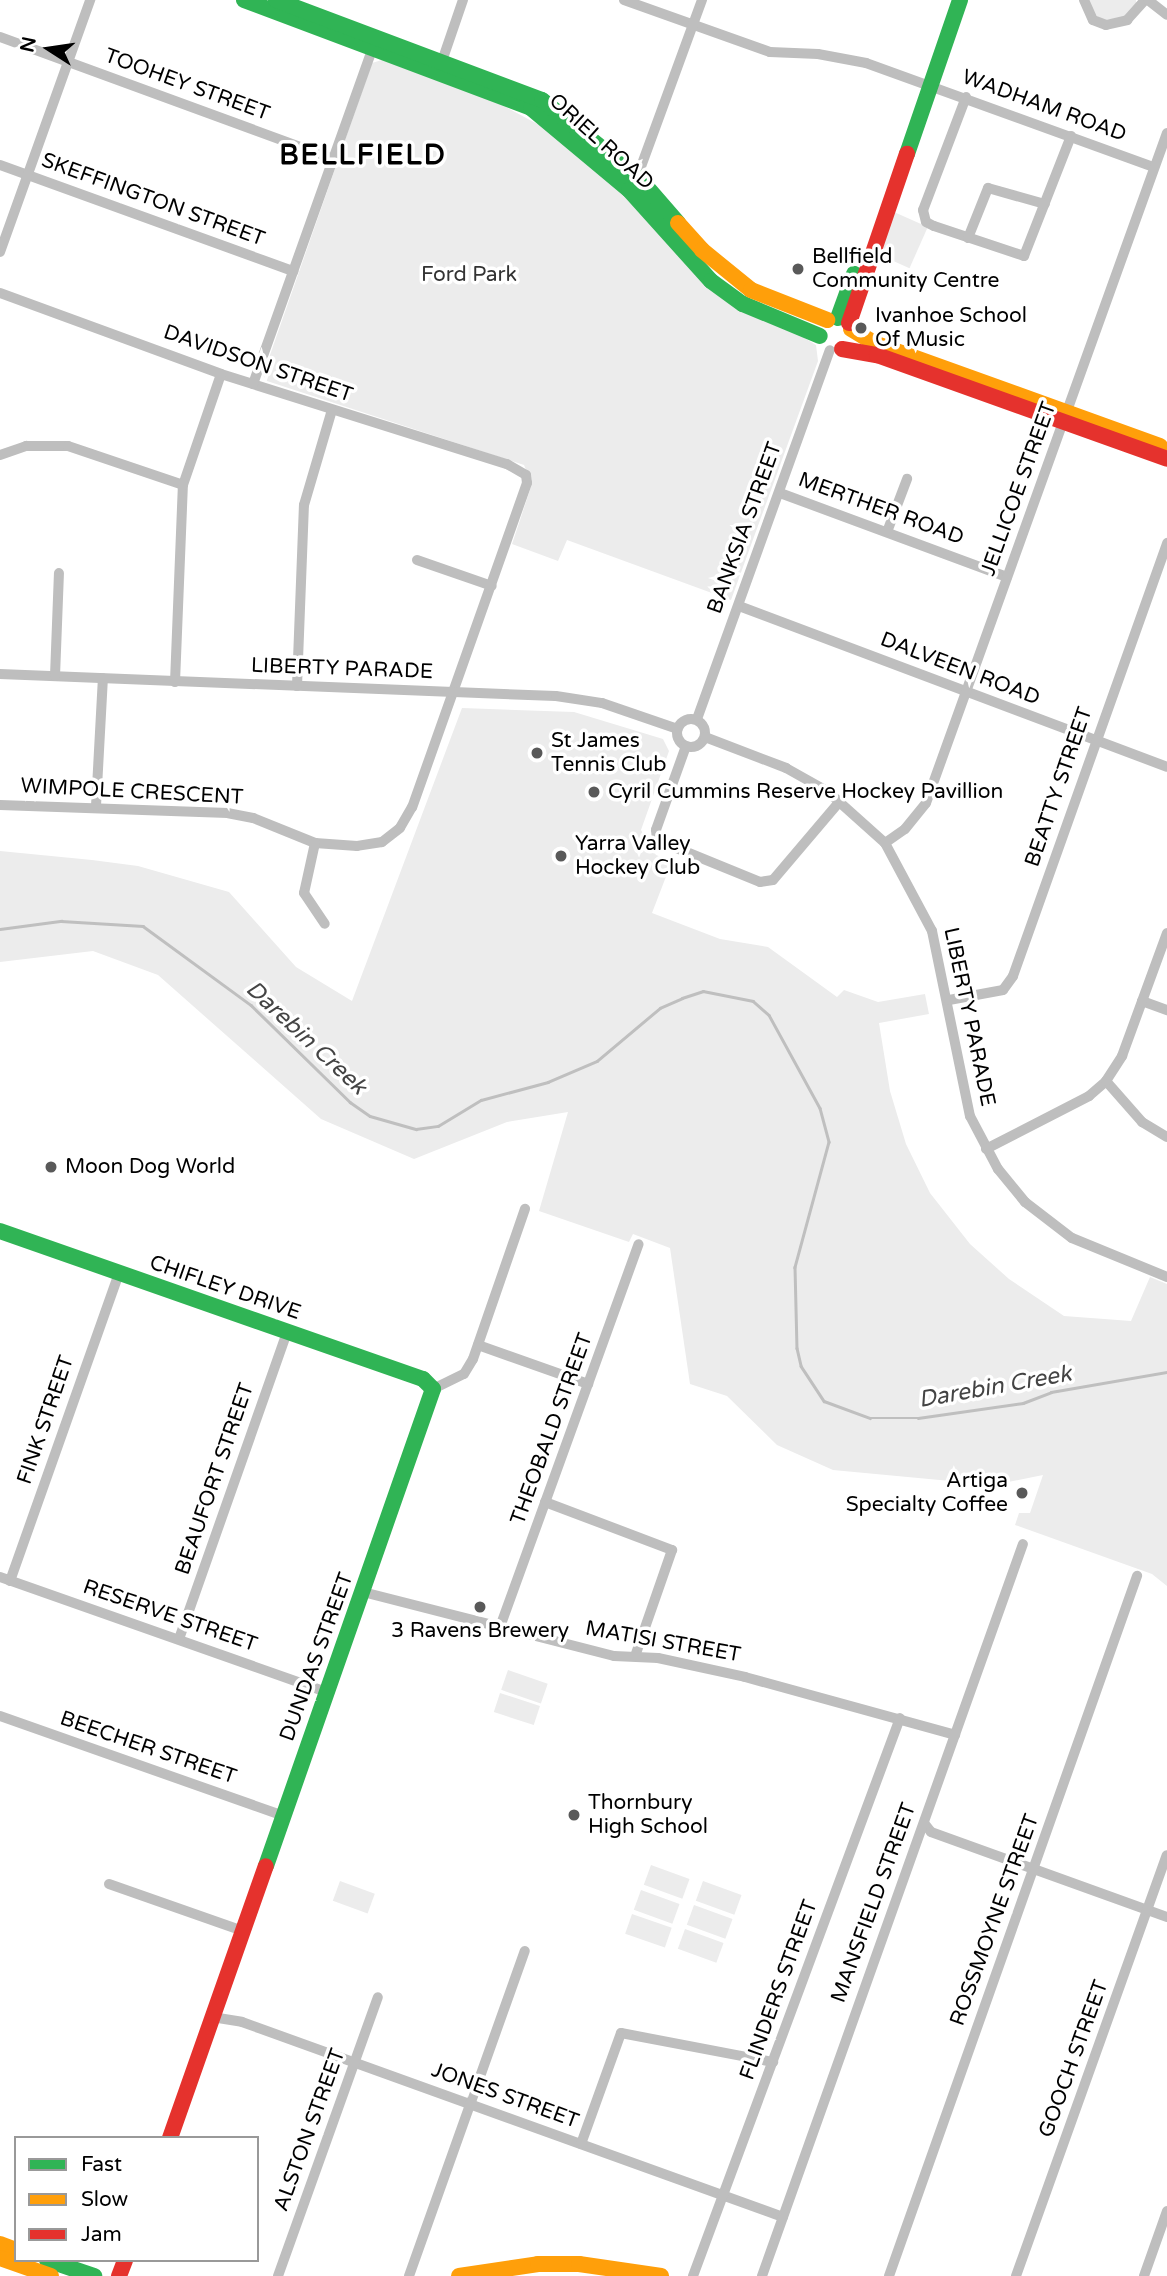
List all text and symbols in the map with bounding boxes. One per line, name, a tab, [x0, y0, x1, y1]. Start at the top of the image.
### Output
north arrow	[14, 14, 84, 84]
text: N	[16, 35, 41, 54]
street label: TOOHEY STREET	[101, 43, 273, 127]
street label: WADHAM ROAD	[958, 65, 1130, 147]
street label: ORIEL ROAD	[543, 88, 659, 196]
district label: BELLFIELD	[280, 138, 446, 172]
street label: SKEFFINGTON STREET	[38, 148, 268, 252]
place label: Bellfield Community Centre	[812, 244, 999, 294]
marker: Bellfield Community Centre	[790, 261, 806, 277]
park label: Ford Park	[421, 262, 517, 288]
place label: Ivanhoe School Of Music	[875, 303, 1027, 353]
street label: DAVIDSON STREET	[160, 320, 356, 408]
marker: Ivanhoe School Of Music	[853, 320, 869, 336]
street label: JELLICOE STREET	[976, 399, 1062, 579]
street label: BANKSIA STREET	[702, 439, 788, 617]
street label: MERTHER ROAD	[795, 467, 967, 551]
street label: DALVEEN ROAD	[877, 627, 1043, 711]
street label: LIBERTY PARADE	[251, 653, 433, 685]
street label: BEATTY STREET	[1020, 704, 1098, 870]
place label: St James Tennis Club	[551, 728, 667, 778]
marker: St James Tennis Club	[529, 745, 545, 761]
street label: WIMPOLE CRESCENT	[20, 774, 244, 810]
place label: Cyril Cummins Reserve Hockey Pavillion	[608, 779, 1003, 805]
marker: Cyril Cummins Reserve Hockey Pavillion	[586, 784, 602, 800]
place label: Yarra Valley Hockey Club	[575, 831, 700, 881]
marker: Yarra Valley Hockey Club	[553, 848, 569, 864]
street label: LIBERTY PARADE	[938, 925, 1000, 1109]
water label: Darebin Creek	[240, 975, 372, 1101]
place label: Moon Dog World	[65, 1154, 235, 1180]
marker: Moon Dog World	[43, 1159, 59, 1175]
street label: CHIFLEY DRIVE	[146, 1250, 304, 1326]
street label: THEOBALD STREET	[506, 1330, 598, 1528]
street label: FINK STREET	[12, 1352, 80, 1488]
water label: Darebin Creek	[917, 1360, 1073, 1414]
street label: BEAUFORT STREET	[170, 1380, 260, 1578]
place label: Artiga Specialty Coffee	[846, 1468, 1008, 1518]
marker: Artiga Specialty Coffee	[1014, 1485, 1030, 1501]
street label: DUNDAS STREET	[275, 1569, 359, 1745]
street label: RESERVE STREET	[80, 1574, 260, 1658]
marker: 3 Ravens Brewery	[472, 1599, 488, 1615]
street label: MATISI STREET	[583, 1616, 743, 1668]
place label: 3 Ravens Brewery	[391, 1618, 569, 1644]
street label: BEECHER STREET	[56, 1706, 240, 1790]
place label: Thornbury High School	[588, 1790, 708, 1840]
street label: MANSFIELD STREET	[826, 1800, 922, 2006]
marker: Thornbury High School	[566, 1807, 582, 1823]
street label: ROSSMOYNE STREET	[945, 1811, 1045, 2029]
street label: FLINDERS STREET	[735, 1897, 823, 2083]
street label: GOOCH STREET	[1034, 1977, 1114, 2141]
street label: ALSTON STREET	[269, 2045, 351, 2215]
street label: JONES STREET	[428, 2058, 582, 2134]
legend	[14, 2136, 259, 2262]
text: Fast	[81, 2152, 122, 2177]
text: Slow	[81, 2187, 128, 2212]
text: Jam	[81, 2222, 122, 2247]

